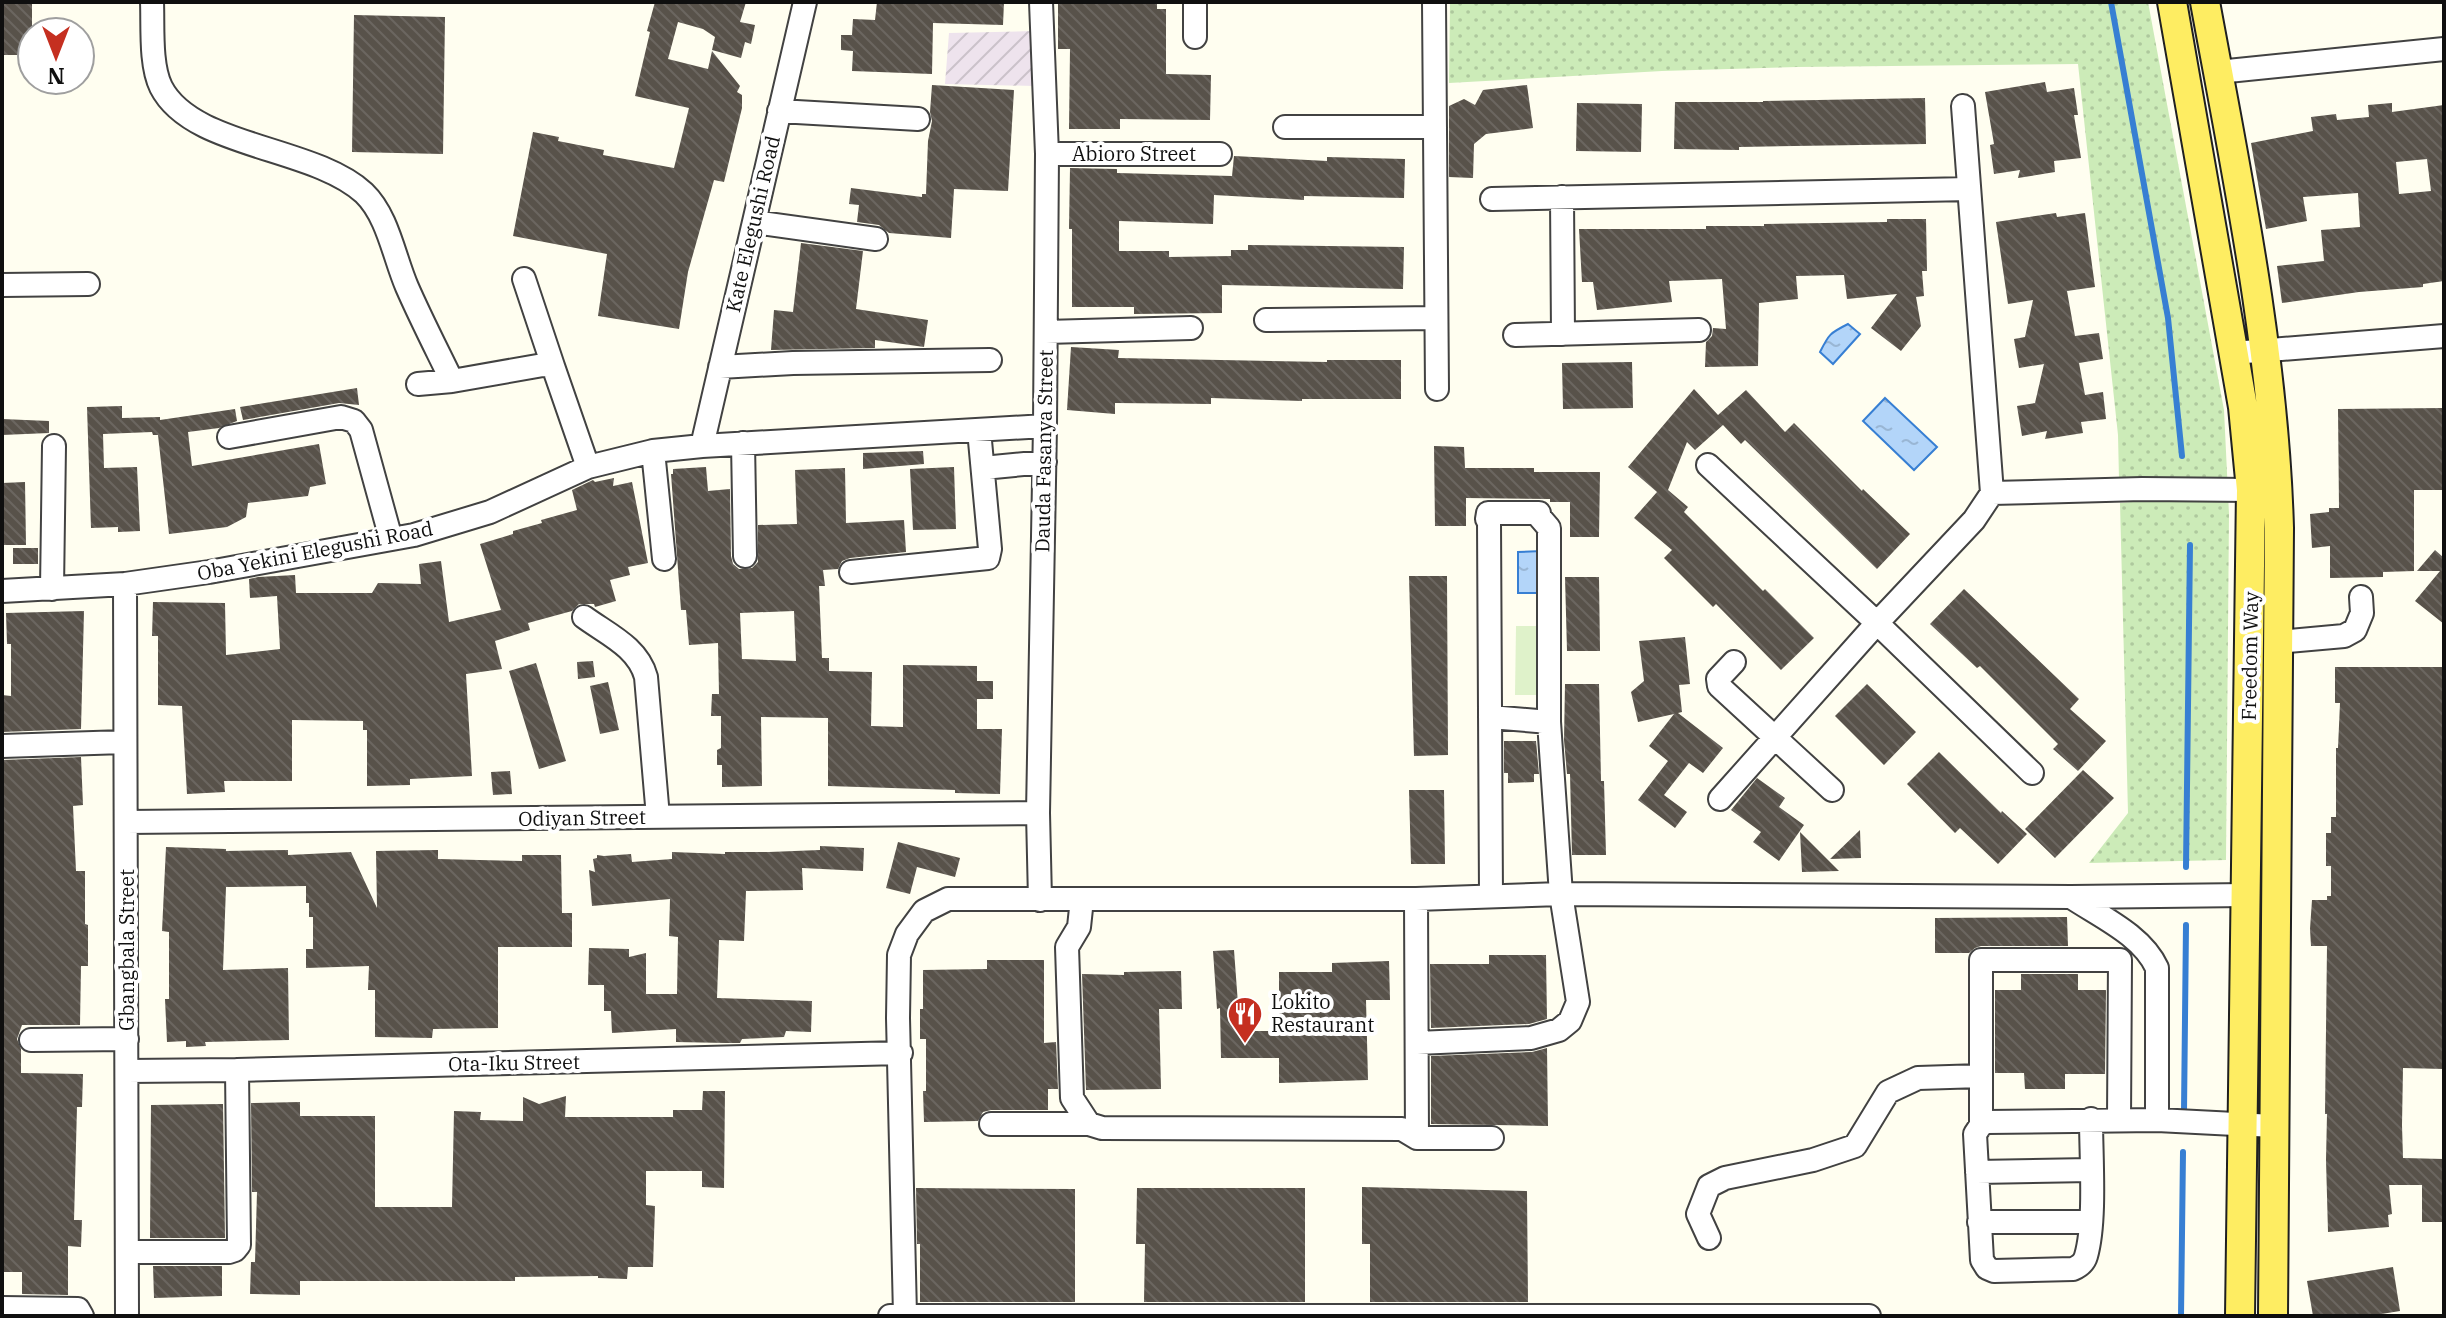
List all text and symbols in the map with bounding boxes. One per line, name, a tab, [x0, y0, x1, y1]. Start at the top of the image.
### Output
north arrow	[16, 16, 96, 96]
text: N	[47, 62, 65, 91]
street label: Kate Elegushi Road	[719, 133, 786, 315]
street label: Abioro Street	[1072, 140, 1196, 167]
street label: Dauda Fasanya Street	[1028, 349, 1059, 553]
street label: Oba Yekini Elegushi Road	[195, 514, 435, 587]
street label: Freedom Way	[2235, 591, 2264, 721]
street label: Odiyan Street	[518, 803, 646, 832]
street label: Gbangbala Street	[113, 869, 140, 1031]
place label: Lokito Restaurant	[1271, 988, 1374, 1038]
restaurant icon: Lokito Restaurant	[1226, 995, 1264, 1045]
street label: Ota-Iku Street	[448, 1048, 580, 1077]

